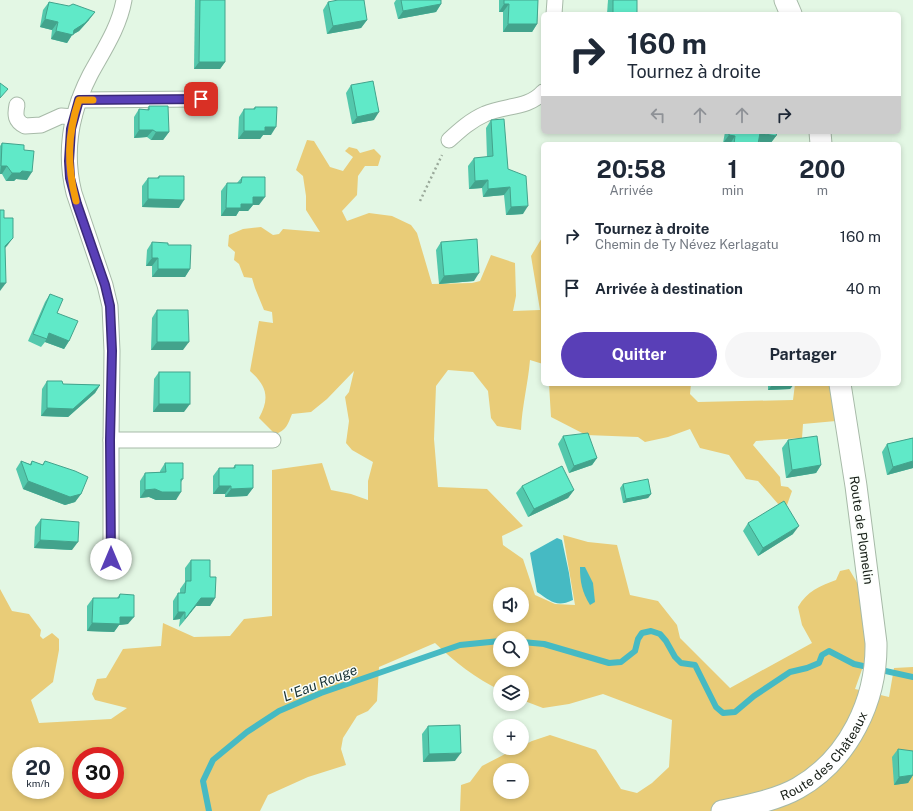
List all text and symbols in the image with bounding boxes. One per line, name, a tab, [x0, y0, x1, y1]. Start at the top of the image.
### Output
text: 160 m	[627, 27, 707, 60]
icon: right	[561, 28, 613, 80]
text: Tournez à droite	[627, 61, 761, 82]
pin	[184, 82, 218, 116]
icon: arrive	[190, 88, 212, 110]
icon: left	[647, 104, 669, 126]
icon: ahead	[689, 104, 711, 126]
icon: ahead	[731, 104, 753, 126]
icon: right	[773, 104, 795, 126]
text: 20:58	[597, 155, 666, 183]
text: 1	[728, 155, 738, 183]
text: 200	[799, 155, 845, 183]
text: Arrivée	[609, 183, 653, 198]
text: min	[722, 183, 744, 198]
text: m	[817, 183, 828, 198]
text: Tournez à droite	[595, 220, 709, 237]
icon: right	[561, 225, 583, 247]
text: 160 m	[840, 228, 881, 245]
text: Chemin de Ty Névez Kerlagatu	[595, 237, 779, 252]
icon: arrive	[561, 277, 583, 299]
text: Arrivée à destination	[595, 280, 743, 297]
text: 40 m	[846, 280, 881, 297]
button: Quitter	[561, 332, 717, 378]
button: Partager	[725, 332, 881, 378]
street label: Route de Plomelin	[846, 475, 877, 585]
position arrow	[90, 538, 132, 580]
map controls	[493, 587, 529, 799]
button: sound	[493, 587, 529, 623]
button: search	[493, 631, 529, 667]
water label: L'Eau Rouge	[281, 661, 360, 705]
button: layers	[493, 675, 529, 711]
street label: Route des Châteaux	[778, 709, 870, 803]
button: +	[493, 719, 529, 755]
speed limit sign: 30	[72, 747, 124, 799]
text: 20	[25, 756, 51, 780]
button: −	[493, 763, 529, 799]
text: km/h	[26, 777, 50, 789]

